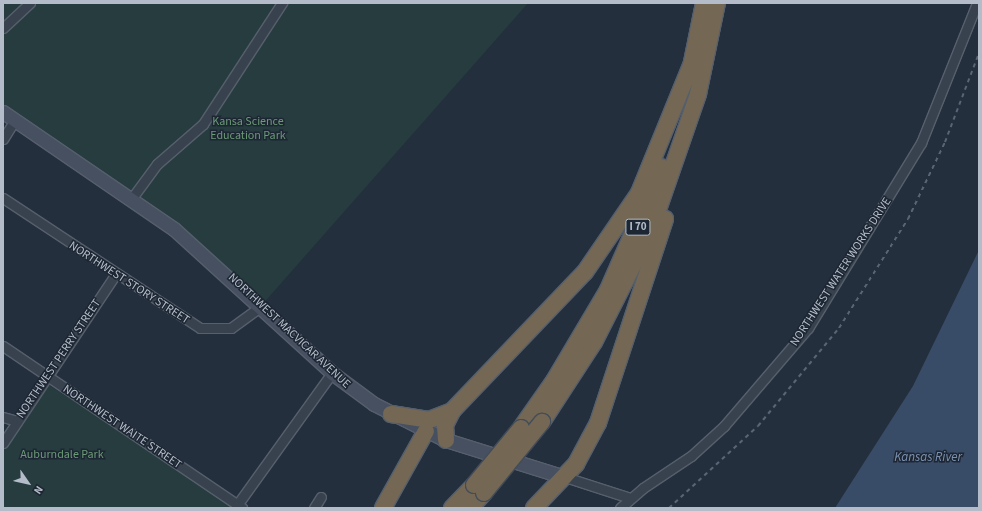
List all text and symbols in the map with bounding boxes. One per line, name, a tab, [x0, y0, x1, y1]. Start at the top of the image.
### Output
park label: Kansa Science Education Park	[210, 115, 286, 143]
street label: NORTHWEST WATER WORKS DRIVE	[787, 195, 895, 349]
road number: I 70	[625, 218, 651, 236]
street label: NORTHWEST STORY STREET	[66, 239, 192, 327]
street label: NORTHWEST MACVICAR AVENUE	[225, 271, 353, 391]
street label: NORTHWEST PERRY STREET	[14, 297, 104, 421]
street label: NORTHWEST WAITE STREET	[60, 382, 184, 472]
park label: Auburndale Park	[20, 448, 104, 462]
water label: Kansas River	[894, 449, 962, 465]
north arrow	[8, 463, 48, 503]
text: N	[30, 483, 47, 497]

